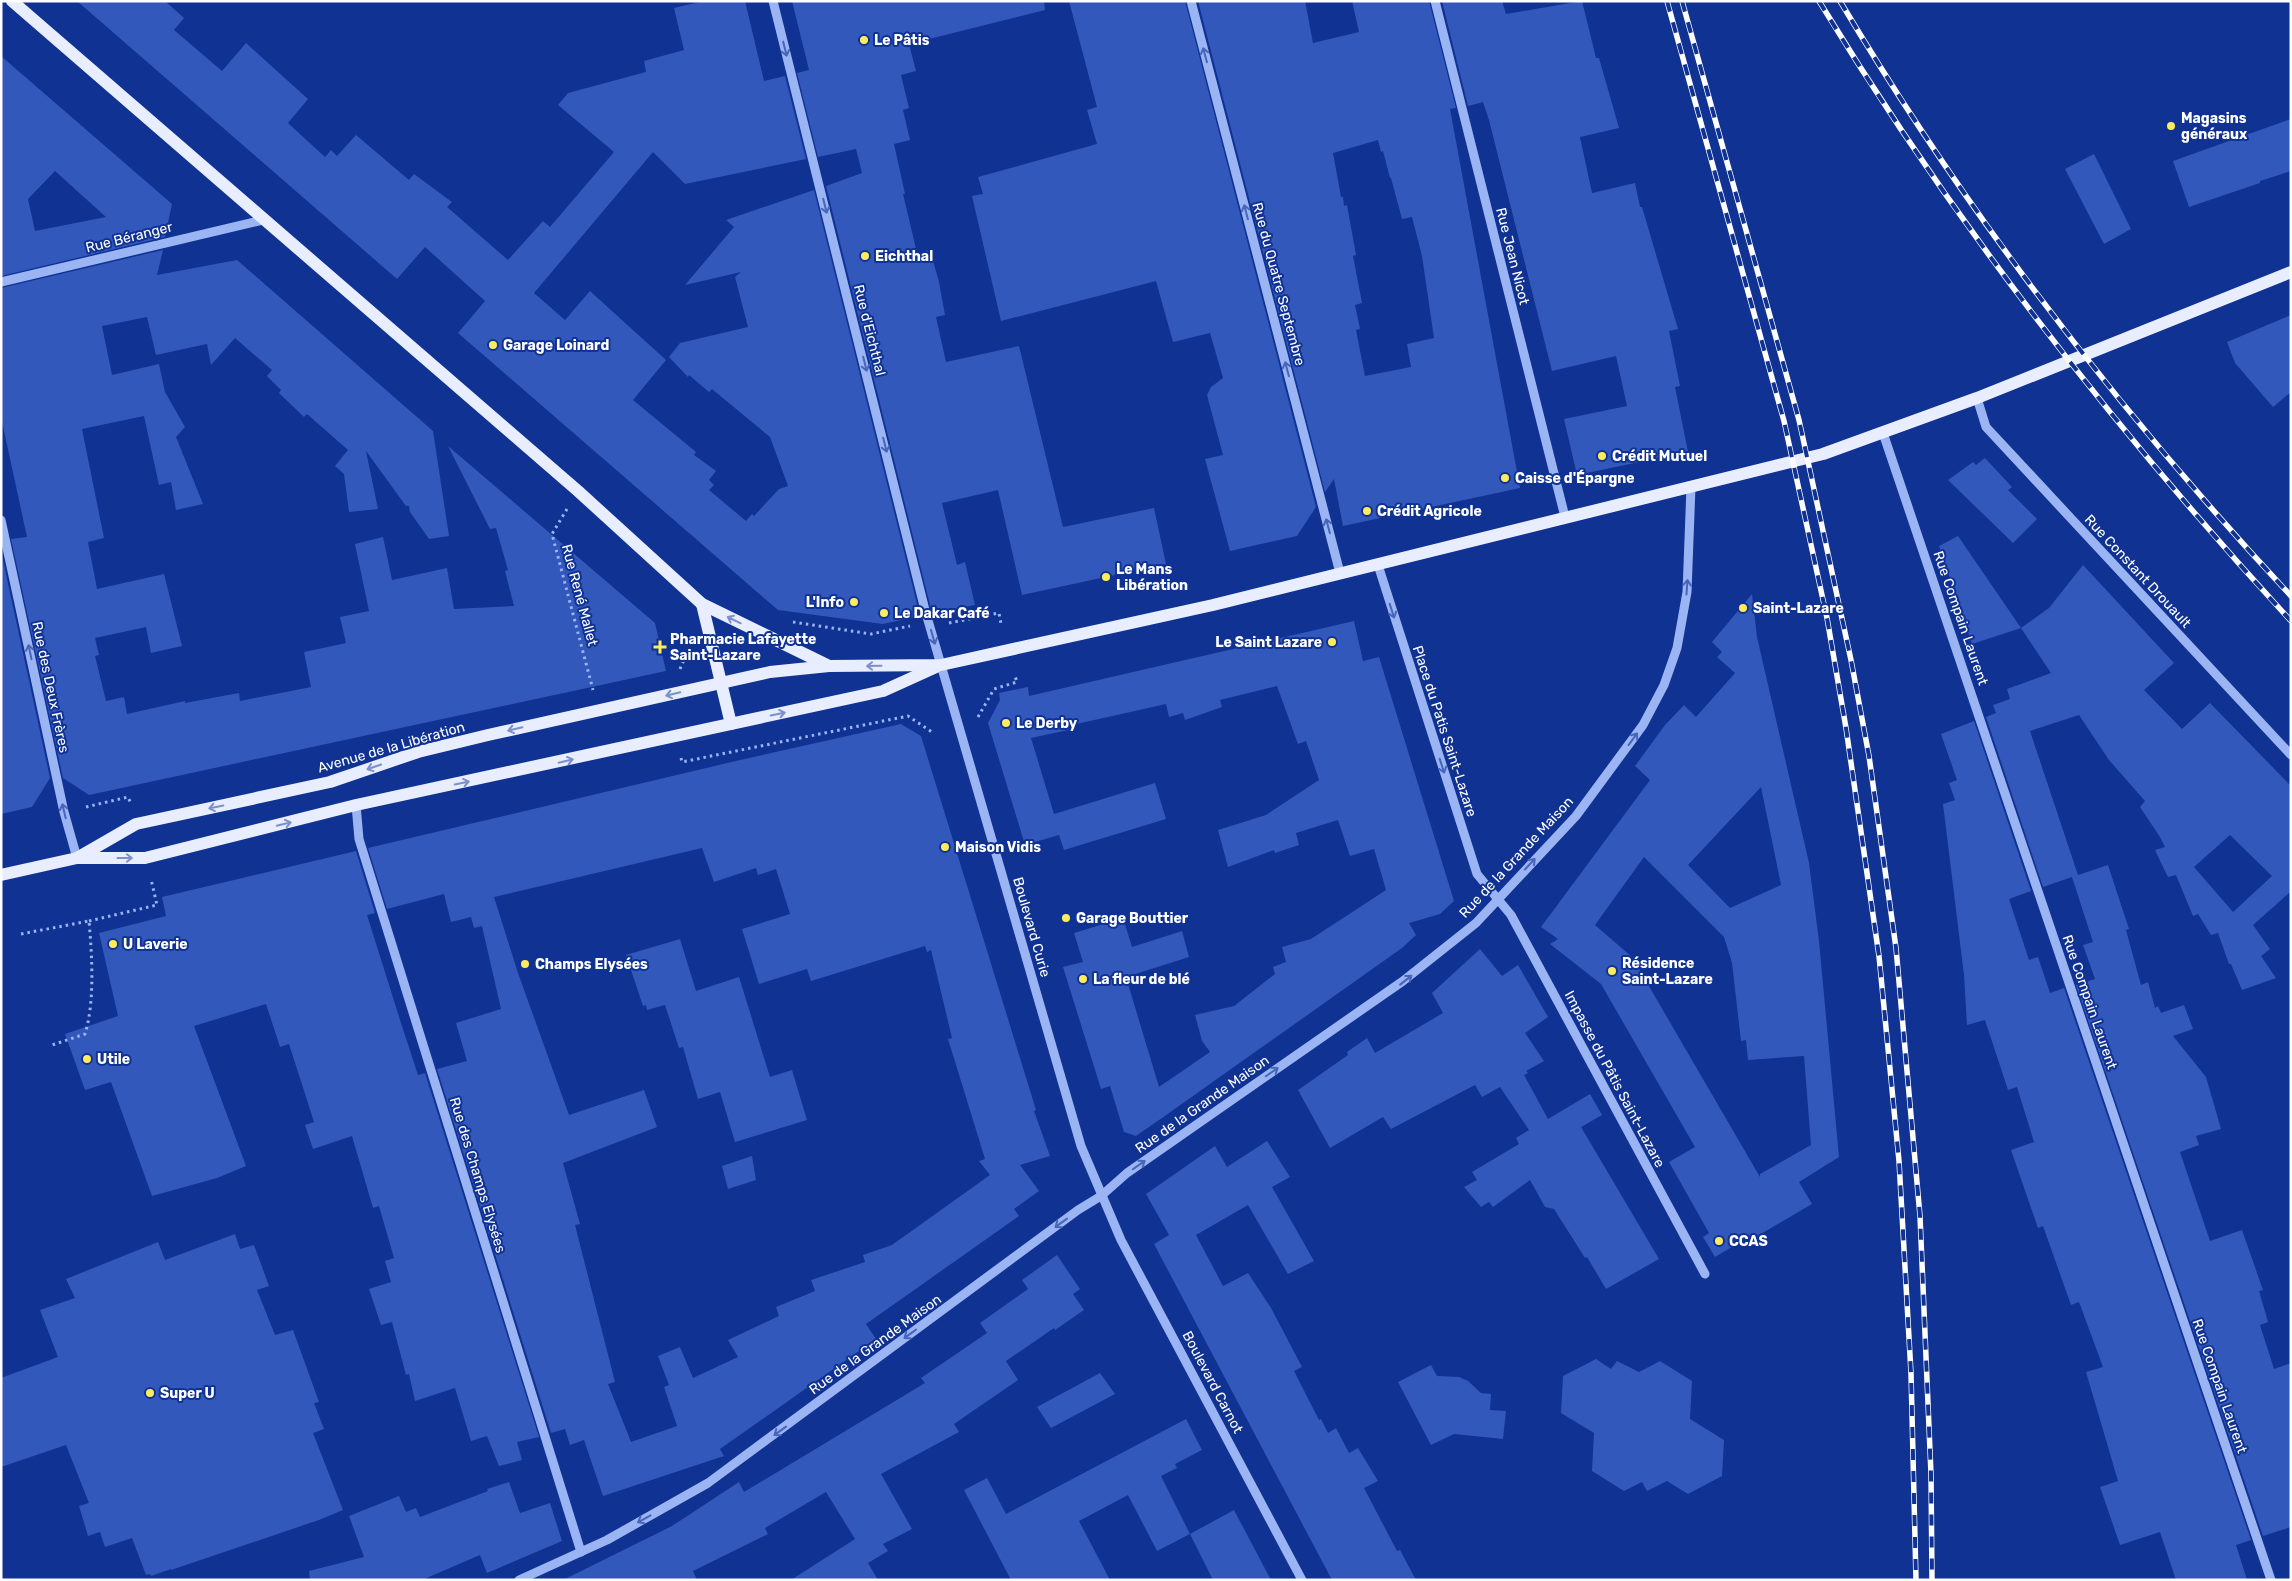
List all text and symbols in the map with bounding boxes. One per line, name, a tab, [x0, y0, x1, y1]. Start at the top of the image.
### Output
place label: Le Pâtis	[874, 32, 930, 49]
marker: Le Pâtis	[858, 34, 870, 46]
one-way arrow	[781, 40, 790, 56]
one-way arrow	[1200, 47, 1210, 63]
place label: Magasins généraux	[2181, 110, 2248, 143]
marker: Magasins généraux	[2165, 120, 2177, 132]
one-way arrow	[821, 198, 830, 214]
street label: Rue du Quatre Septembre	[1249, 201, 1309, 368]
one-way arrow	[1241, 204, 1250, 220]
street label: Rue Jean Nicot	[1492, 206, 1533, 307]
street label: Rue Béranger	[84, 218, 175, 256]
place label: Eichthal	[875, 248, 933, 265]
marker: Eichthal	[859, 250, 871, 262]
street label: Rue d'Eichthal	[850, 283, 889, 377]
place label: Garage Loinard	[503, 337, 609, 354]
marker: Garage Loinard	[487, 339, 499, 351]
one-way arrow	[861, 355, 870, 371]
one-way arrow	[1282, 362, 1291, 378]
one-way arrow	[881, 437, 890, 453]
place label: Crédit Mutuel	[1612, 448, 1707, 465]
marker: Crédit Mutuel	[1596, 450, 1608, 462]
place label: Caisse d'Épargne	[1515, 469, 1635, 487]
marker: Caisse d'Épargne	[1499, 472, 1511, 484]
place label: Crédit Agricole	[1377, 503, 1482, 520]
marker: Crédit Agricole	[1361, 505, 1373, 517]
street label: Rue Constant Drouault	[2081, 511, 2195, 632]
one-way arrow	[1323, 519, 1332, 535]
street label: Rue René Mallet	[558, 542, 601, 648]
street label: Rue Compain Laurent	[1930, 549, 1992, 688]
place label: Le Mans Libération	[1116, 561, 1188, 594]
marker: Le Mans Libération	[1100, 571, 1112, 583]
one-way arrow	[1682, 580, 1691, 596]
place label: L'Info	[806, 594, 844, 611]
marker: L'Info	[848, 596, 860, 608]
place label: Saint-Lazare	[1753, 600, 1844, 617]
marker: Saint-Lazare	[1737, 602, 1749, 614]
one-way arrow	[1388, 603, 1398, 619]
place label: Le Dakar Café	[894, 605, 990, 622]
marker: Le Dakar Café	[878, 607, 890, 619]
one-way arrow	[727, 615, 742, 624]
street label: Rue des Deux Frères	[28, 620, 73, 754]
one-way arrow	[928, 629, 938, 645]
place label: Pharmacie Lafayette Saint-Lazare	[670, 631, 816, 664]
place label: Le Saint Lazare	[1215, 634, 1322, 651]
marker: Le Saint Lazare	[1326, 636, 1338, 648]
marker: Pharmacie Lafayette Saint-Lazare	[654, 641, 666, 653]
street label: Place du Patis Saint-Lazare	[1409, 643, 1480, 819]
one-way arrow	[25, 645, 34, 661]
one-way arrow	[867, 661, 883, 670]
one-way arrow	[666, 690, 682, 699]
one-way arrow	[770, 709, 786, 718]
place label: Le Derby	[1016, 715, 1078, 732]
marker: Le Derby	[1000, 717, 1012, 729]
street label: Avenue de la Libération	[316, 718, 467, 777]
one-way arrow	[507, 725, 523, 734]
one-way arrow	[1628, 732, 1638, 746]
one-way arrow	[558, 755, 574, 765]
one-way arrow	[1438, 758, 1447, 773]
one-way arrow	[366, 763, 382, 772]
one-way arrow	[453, 778, 469, 788]
street label: Rue de la Grande Maison	[1456, 793, 1577, 921]
one-way arrow	[209, 803, 225, 812]
one-way arrow	[59, 804, 68, 820]
one-way arrow	[275, 819, 291, 828]
place label: Maison Vidis	[955, 839, 1041, 856]
marker: Maison Vidis	[939, 841, 951, 853]
one-way arrow	[117, 853, 133, 863]
one-way arrow	[1524, 858, 1536, 870]
street label: Boulevard Curie	[1009, 875, 1054, 979]
place label: Garage Bouttier	[1076, 910, 1189, 927]
marker: Garage Bouttier	[1060, 912, 1072, 924]
street label: Rue Compain Laurent	[2059, 933, 2121, 1072]
place label: U Laverie	[123, 936, 188, 953]
marker: U Laverie	[107, 938, 119, 950]
place label: Résidence Saint-Lazare	[1622, 955, 1713, 988]
place label: Champs Elysées	[535, 956, 648, 973]
marker: Champs Elysées	[519, 958, 531, 970]
marker: Résidence Saint-Lazare	[1606, 965, 1618, 977]
place label: La fleur de blé	[1093, 971, 1190, 988]
marker: La fleur de blé	[1077, 973, 1089, 985]
one-way arrow	[1399, 974, 1412, 985]
street label: Impasse du Pâtis Saint-Lazare	[1561, 988, 1669, 1171]
place label: Utile	[97, 1051, 130, 1068]
street label: Rue de la Grande Maison	[1132, 1052, 1272, 1157]
marker: Utile	[81, 1053, 93, 1065]
one-way arrow	[1265, 1067, 1279, 1077]
street label: Rue des Champs Elysées	[446, 1095, 509, 1255]
one-way arrow	[1131, 1160, 1145, 1170]
one-way arrow	[1054, 1218, 1068, 1228]
place label: CCAS	[1729, 1233, 1768, 1250]
marker: CCAS	[1713, 1235, 1725, 1247]
street label: Rue de la Grande Maison	[806, 1291, 945, 1398]
street label: Rue Compain Laurent	[2189, 1317, 2251, 1456]
street label: Boulevard Carnot	[1178, 1328, 1247, 1437]
one-way arrow	[903, 1329, 917, 1339]
place label: Super U	[160, 1385, 215, 1402]
marker: Super U	[144, 1387, 156, 1399]
one-way arrow	[773, 1425, 787, 1436]
one-way arrow	[636, 1514, 651, 1524]

